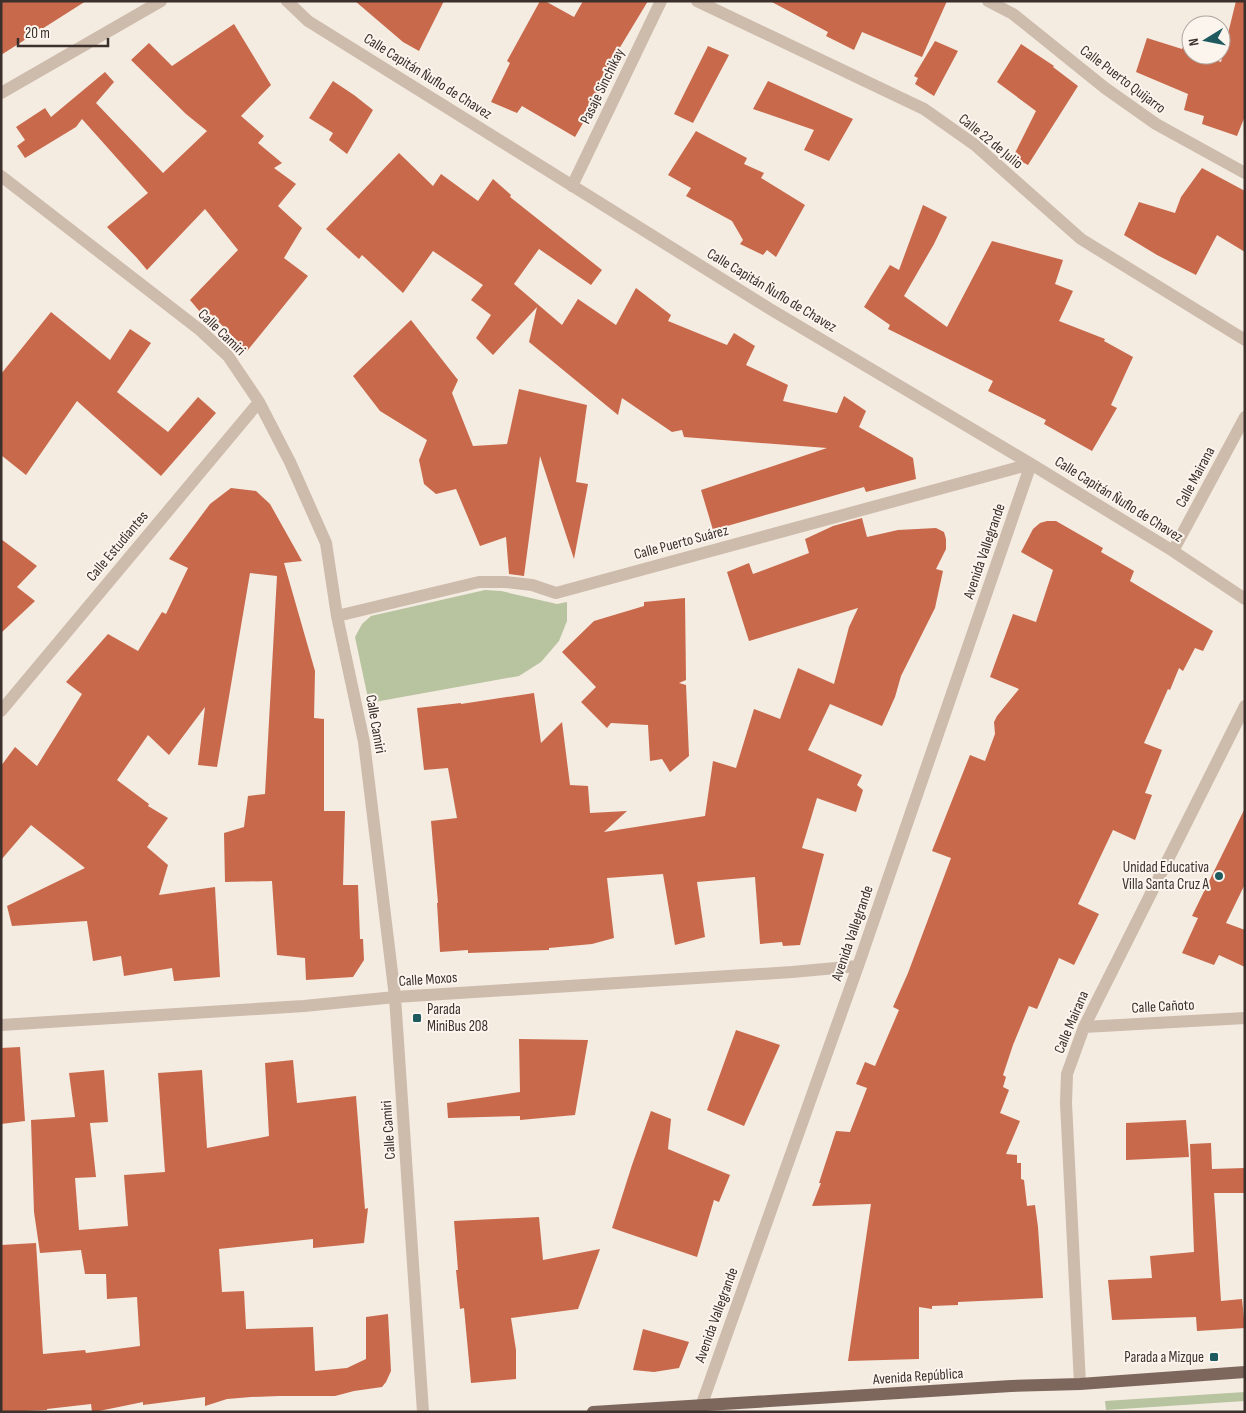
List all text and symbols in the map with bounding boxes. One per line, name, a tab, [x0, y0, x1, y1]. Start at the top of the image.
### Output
scale bar	[18, 15, 108, 47]
north arrow	[1181, 15, 1231, 65]
text: 20 m	[25, 24, 50, 43]
street label: Calle Capitán Ñuflo de Chavez	[360, 29, 496, 124]
text: N	[1185, 37, 1203, 47]
street label: Calle Puerto Quijarro	[1076, 41, 1169, 118]
street label: Pasaje Sinchikay	[576, 45, 629, 127]
street label: Calle 22 de Julio	[955, 110, 1027, 173]
street label: Calle Capitán Ñuflo de Chavez	[703, 244, 841, 337]
street label: Calle Camiri	[194, 305, 250, 360]
street label: Calle Mairana	[1171, 443, 1219, 511]
street label: Calle Capitán Ñuflo de Chavez	[1051, 452, 1187, 547]
street label: Avenida Vallegrande	[959, 501, 1010, 602]
street label: Calle Estudiantes	[82, 507, 152, 586]
street label: Calle Puerto Suárez	[632, 521, 731, 564]
street label: Calle Camiri	[361, 693, 390, 755]
place label: Unidad Educativa Villa Santa Cruz A	[1122, 858, 1210, 894]
marker: Unidad Educativa Villa Santa Cruz A	[1213, 870, 1225, 882]
street label: Avenida Vallegrande	[827, 883, 878, 984]
street label: Calle Moxos	[398, 968, 458, 991]
street label: Calle Mairana	[1050, 988, 1093, 1056]
street label: Calle Cañoto	[1131, 995, 1195, 1018]
place label: Parada MiniBus 208	[427, 1000, 488, 1036]
marker: Parada MiniBus 208	[411, 1012, 423, 1024]
street label: Calle Camiri	[377, 1100, 400, 1160]
street label: Avenida Vallegrande	[690, 1265, 742, 1366]
place label: Parada a Mizque	[1124, 1348, 1204, 1367]
marker: Parada a Mizque	[1208, 1351, 1220, 1363]
street label: Avenida República	[871, 1364, 964, 1389]

